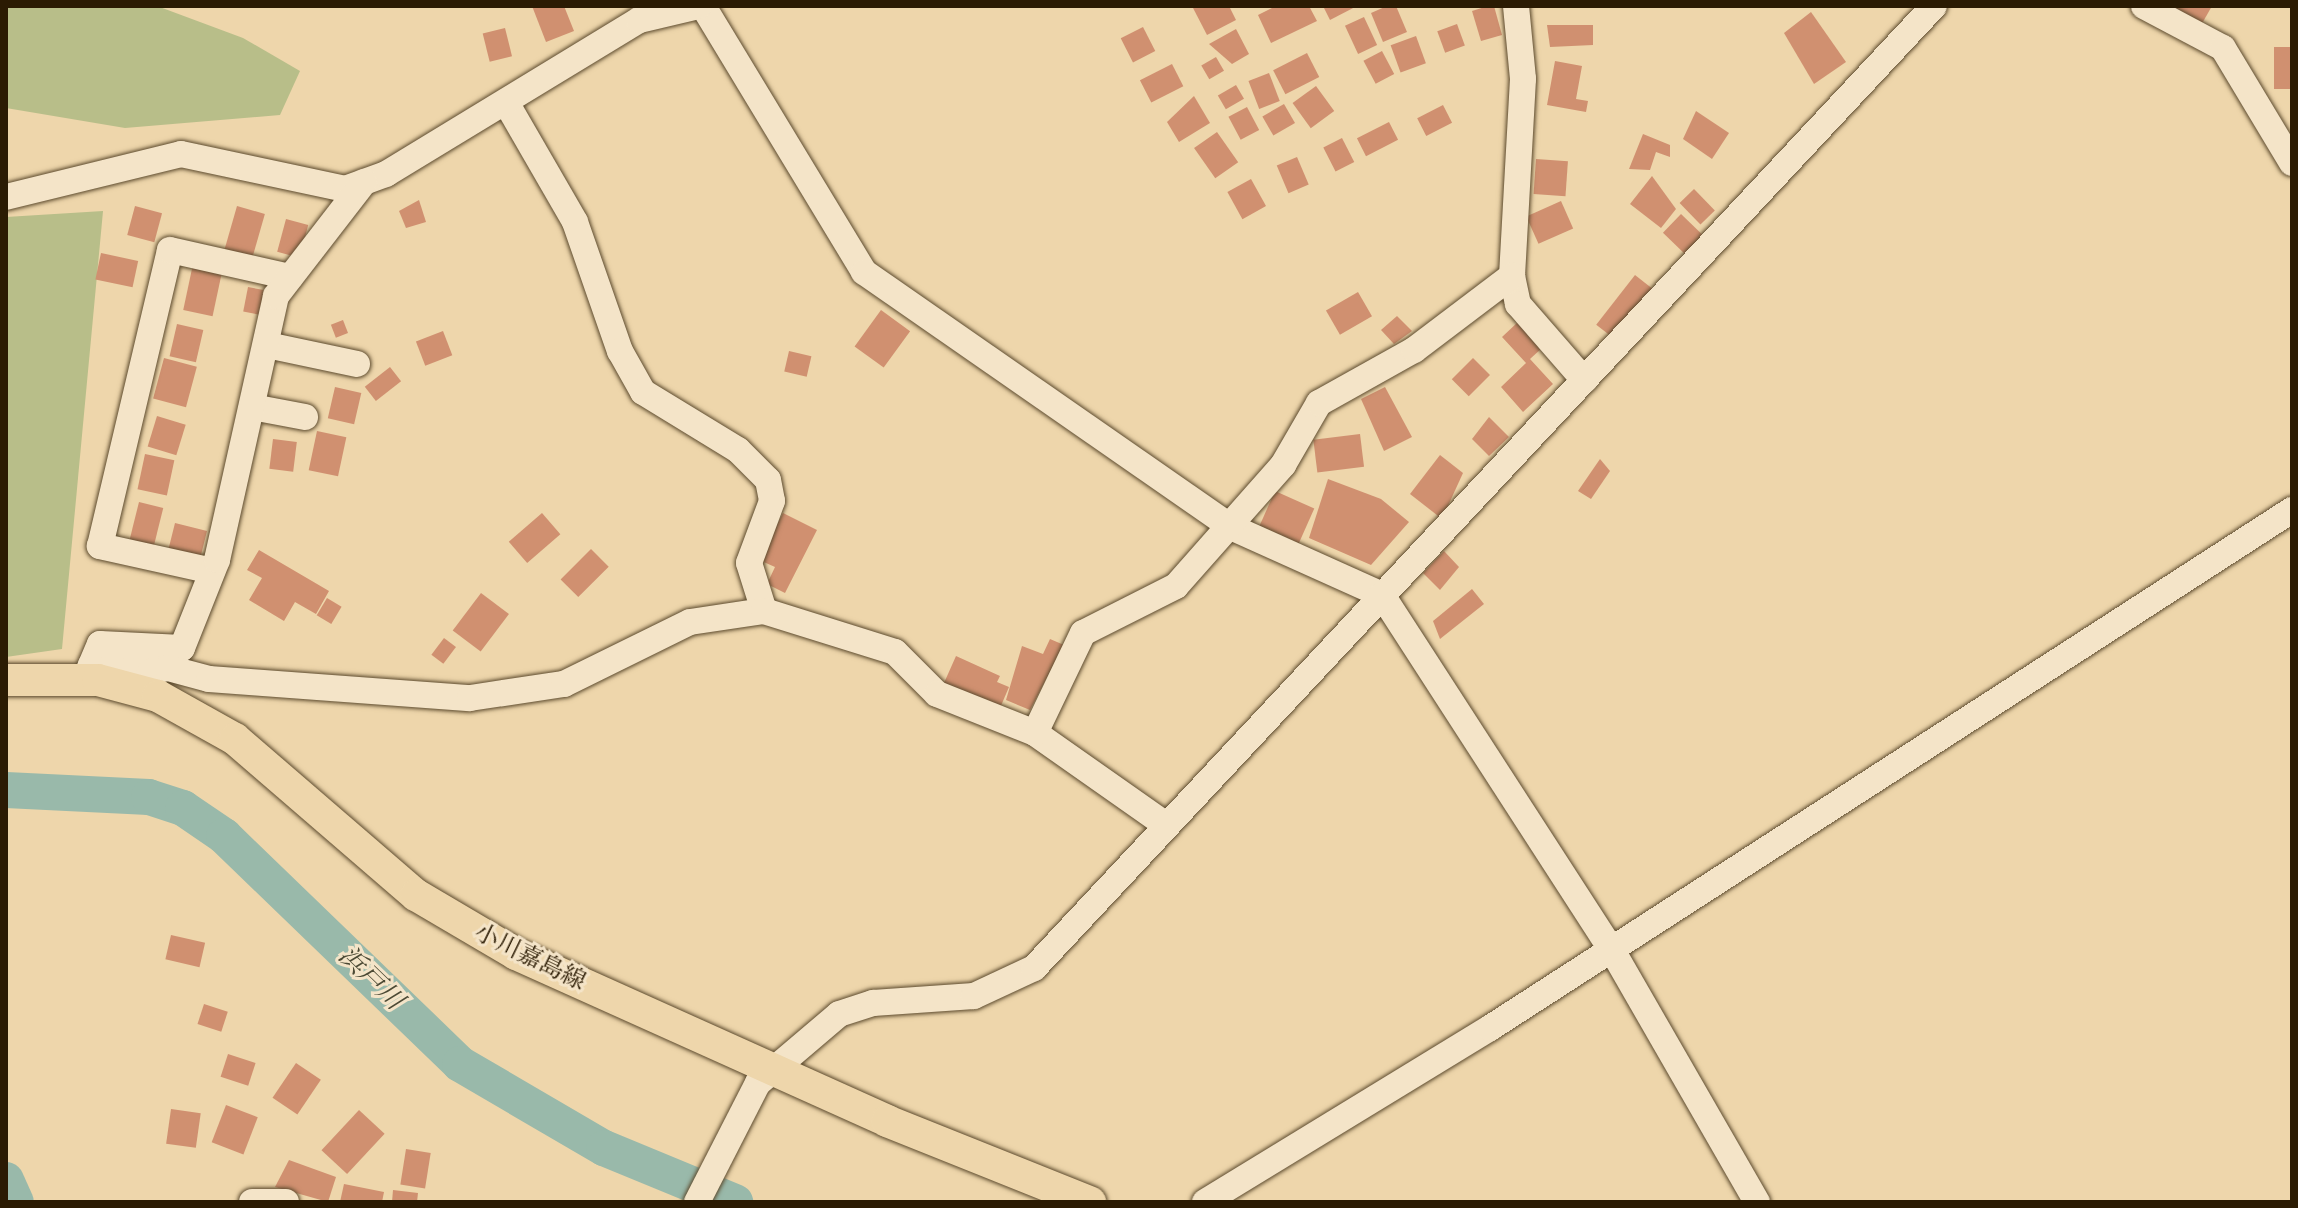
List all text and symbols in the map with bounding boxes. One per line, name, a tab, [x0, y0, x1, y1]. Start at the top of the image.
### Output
street label: 小川嘉島線	[470, 918, 590, 996]
water label: 浜戸川	[332, 940, 410, 1016]

